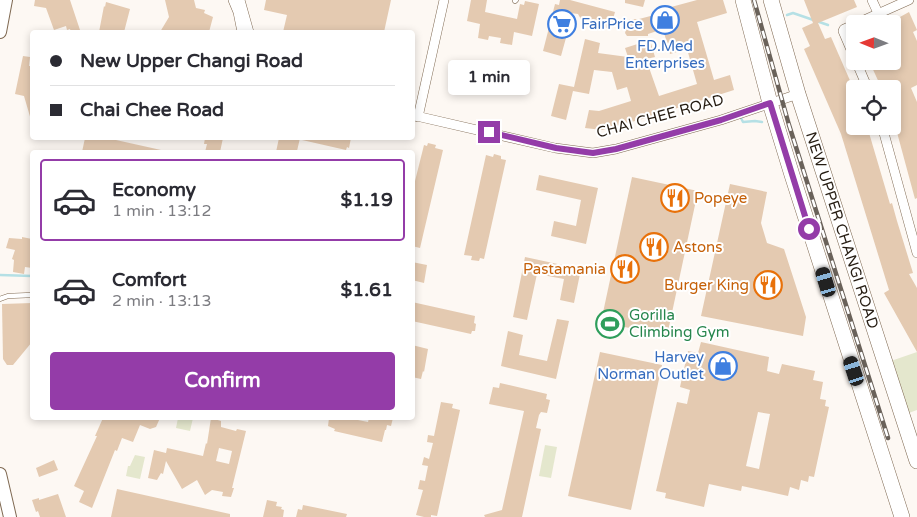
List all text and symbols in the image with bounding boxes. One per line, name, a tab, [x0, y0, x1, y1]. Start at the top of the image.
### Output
shop icon: FD.Med Enterprises	[650, 5, 680, 35]
supermarket icon: FairPrice	[547, 9, 577, 39]
place label: FairPrice	[581, 15, 643, 33]
north arrow	[846, 15, 901, 70]
map controls	[846, 15, 901, 135]
place label: FD.Med Enterprises	[625, 37, 705, 72]
text: New Upper Changi Road	[80, 50, 303, 72]
callout: 1 min	[448, 59, 530, 94]
text: 1 min	[468, 67, 510, 87]
button: locate	[846, 80, 901, 135]
street label: CHAI CHEE ROAD	[594, 90, 726, 142]
text: Chai Chee Road	[80, 99, 224, 121]
route end	[478, 121, 500, 143]
street label: NEW UPPER CHANGI ROAD	[802, 129, 883, 331]
icon: car	[52, 178, 97, 223]
text: Economy	[112, 179, 196, 201]
restaurant icon: Popeye	[660, 183, 690, 213]
text: $1.19	[341, 189, 393, 211]
place label: Popeye	[694, 189, 747, 207]
text: 1 min · 13:12	[112, 201, 211, 221]
route start	[798, 218, 820, 240]
restaurant icon: Astons	[639, 232, 669, 262]
place label: Astons	[673, 238, 722, 256]
restaurant icon: Pastamania	[610, 254, 640, 284]
place label: Pastamania	[523, 260, 606, 278]
car	[814, 265, 837, 299]
icon: car	[52, 268, 97, 313]
text: Comfort	[112, 269, 186, 291]
restaurant icon: Burger King	[753, 270, 783, 300]
place label: Burger King	[664, 276, 749, 294]
text: $1.61	[341, 279, 393, 301]
text: 2 min · 13:13	[112, 291, 211, 311]
place label: Gorilla Climbing Gym	[629, 306, 730, 341]
sports icon: Gorilla Climbing Gym	[595, 309, 625, 339]
place label: Harvey Norman Outlet	[597, 348, 704, 383]
shop icon: Harvey Norman Outlet	[708, 351, 738, 381]
button: Confirm	[50, 352, 395, 410]
car	[842, 354, 865, 388]

